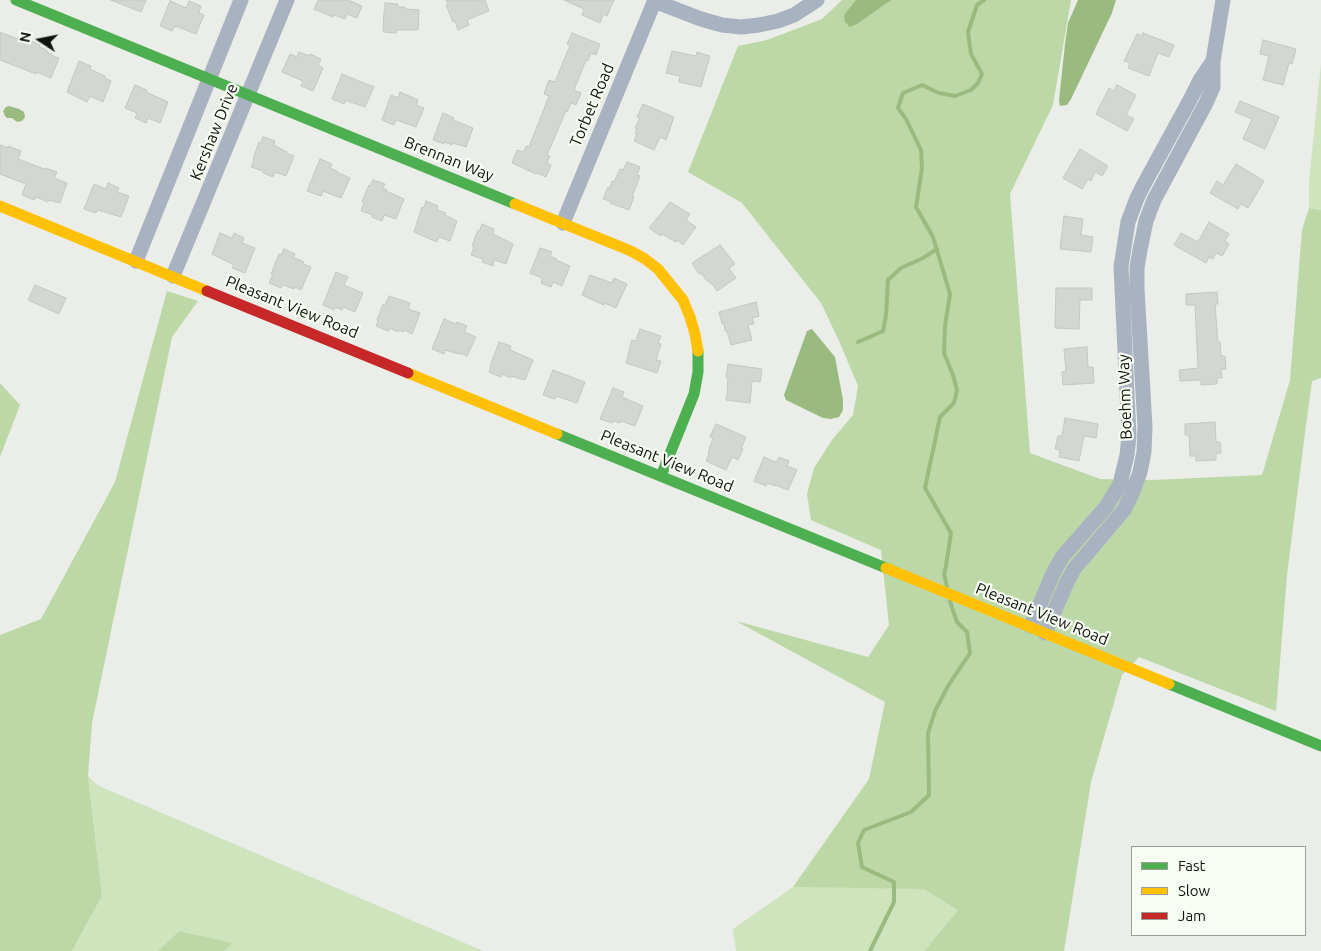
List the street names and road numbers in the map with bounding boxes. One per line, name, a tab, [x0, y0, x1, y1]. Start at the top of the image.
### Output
street label: Torbet Road	[566, 60, 618, 150]
street label: Kershaw Drive	[186, 81, 242, 183]
street label: Brennan Way	[401, 132, 497, 186]
street label: Pleasant View Road	[223, 272, 361, 342]
street label: Boehm Way	[1114, 354, 1136, 440]
street label: Pleasant View Road	[598, 426, 736, 496]
street label: Pleasant View Road	[973, 579, 1111, 649]

